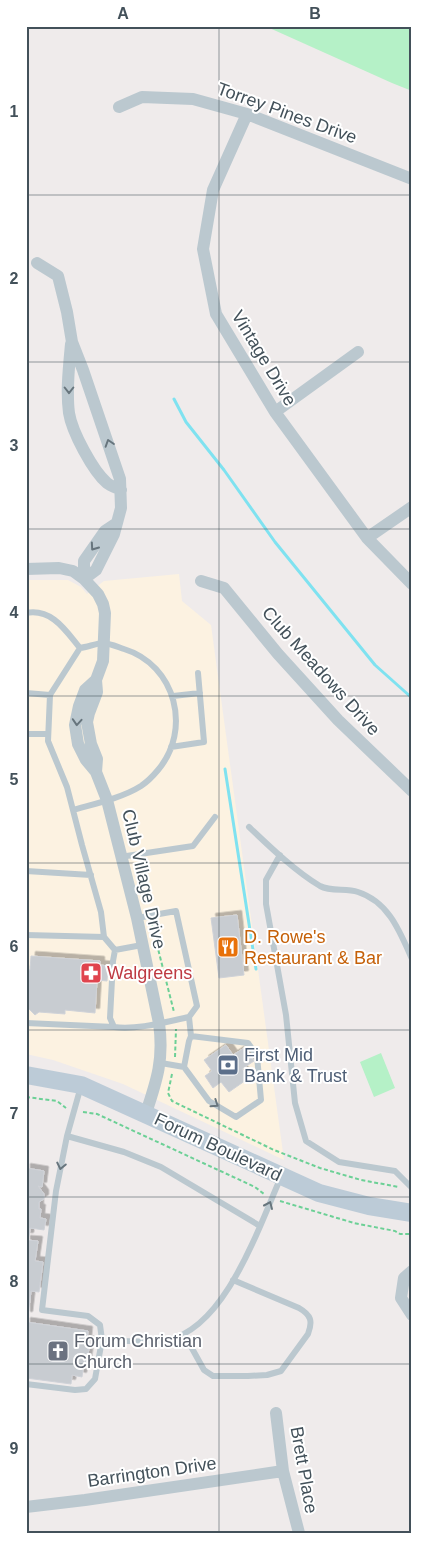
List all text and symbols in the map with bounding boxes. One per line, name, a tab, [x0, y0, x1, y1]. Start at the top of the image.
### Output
text: A	[117, 5, 129, 22]
text: B	[309, 5, 321, 22]
street label: Torrey Pines Drive	[214, 78, 360, 148]
text: 1	[10, 103, 19, 120]
text: 2	[10, 270, 19, 287]
street label: Vintage Drive	[228, 307, 300, 409]
one-way arrow	[64, 387, 74, 395]
text: 3	[10, 437, 19, 454]
one-way arrow	[104, 439, 114, 448]
one-way arrow	[91, 542, 100, 551]
street label: Club Meadows Drive	[258, 603, 384, 739]
text: 4	[10, 604, 19, 621]
one-way arrow	[72, 719, 83, 727]
text: 5	[10, 771, 19, 788]
street label: Club Village Drive	[118, 807, 170, 951]
place label: D. Rowe's Restaurant & Bar	[244, 927, 382, 968]
restaurant icon: D. Rowe's Restaurant & Bar	[216, 935, 240, 959]
text: 6	[10, 938, 19, 955]
pharmacy icon: Walgreens	[79, 961, 103, 985]
place label: Walgreens	[107, 963, 192, 983]
place label: First Mid Bank & Trust	[244, 1045, 347, 1086]
bank icon: First Mid Bank & Trust	[216, 1053, 240, 1077]
one-way arrow	[209, 1098, 219, 1107]
text: 7	[10, 1105, 19, 1122]
street label: Forum Boulevard	[151, 1109, 285, 1185]
one-way arrow	[56, 1162, 67, 1171]
one-way arrow	[262, 1201, 273, 1210]
text: 8	[10, 1273, 19, 1290]
place label: Forum Christian Church	[74, 1331, 202, 1372]
church icon: Forum Christian Church	[46, 1339, 70, 1363]
street label: Brett Place	[287, 1425, 321, 1515]
text: 9	[10, 1440, 19, 1457]
street label: Barrington Drive	[86, 1453, 218, 1491]

